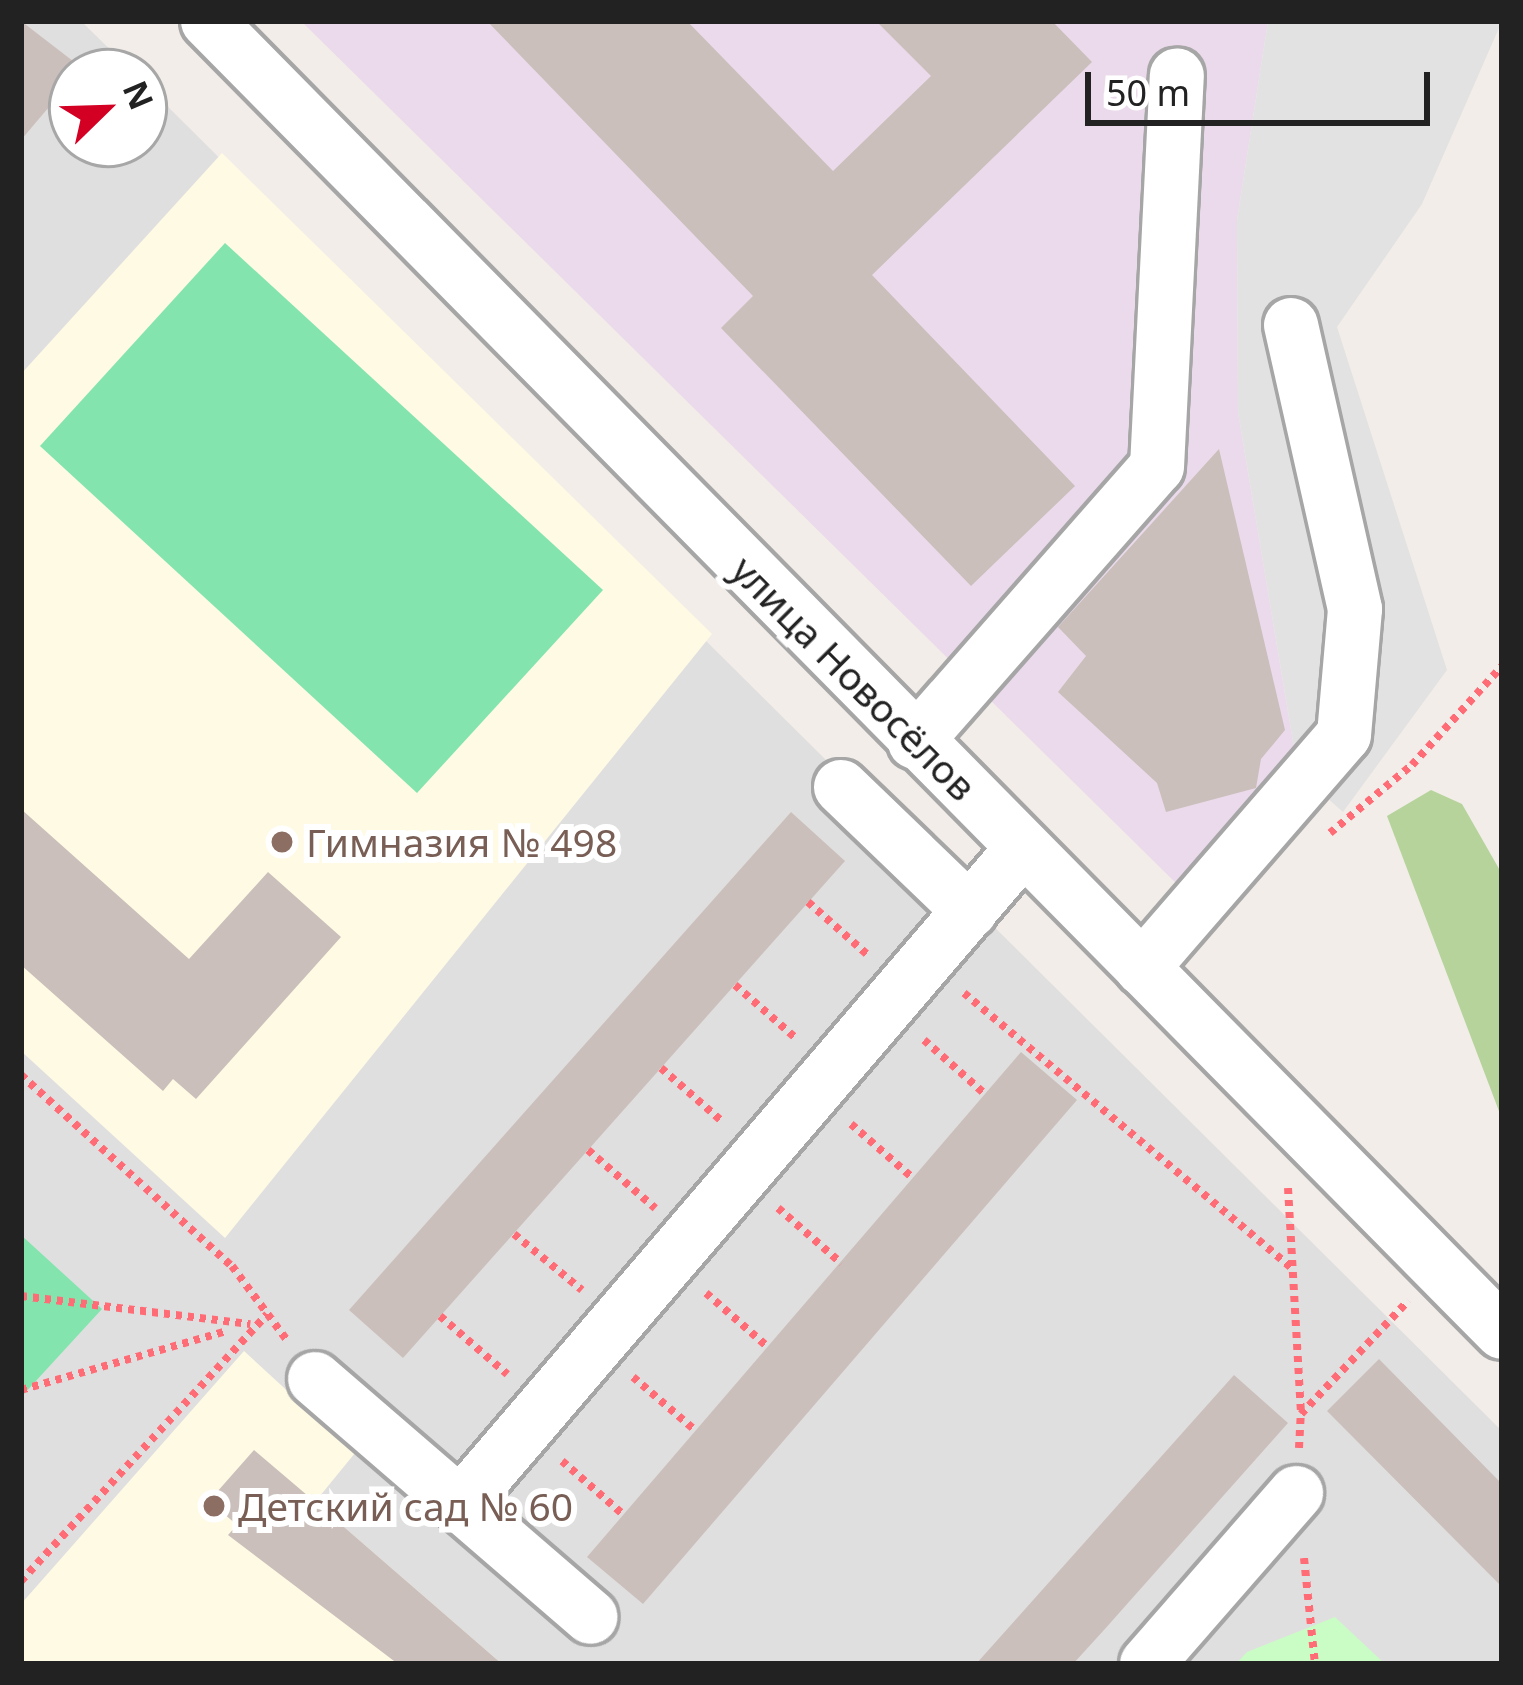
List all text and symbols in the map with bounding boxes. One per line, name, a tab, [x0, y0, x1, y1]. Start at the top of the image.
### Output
north arrow	[48, 48, 168, 168]
scale bar	[1091, 48, 1436, 122]
text: 50 m	[1106, 68, 1190, 117]
text: N	[113, 74, 165, 116]
street label: улица Новосёлов	[722, 546, 986, 810]
place label: Гимназия № 498	[306, 819, 617, 865]
marker: Гимназия № 498	[269, 829, 295, 855]
place label: Детский сад № 60	[238, 1483, 573, 1529]
marker: Детский сад № 60	[201, 1493, 227, 1519]

